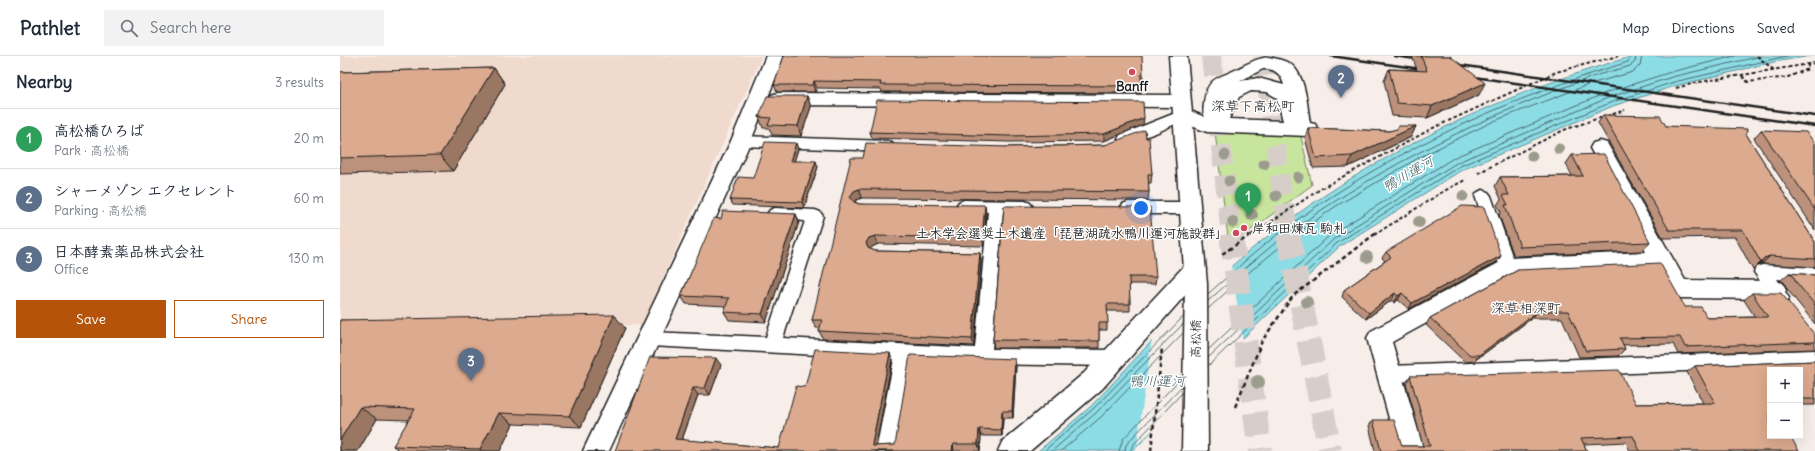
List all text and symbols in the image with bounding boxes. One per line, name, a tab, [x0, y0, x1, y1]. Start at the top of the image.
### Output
search box	[104, 10, 384, 46]
text: Pathlet	[20, 16, 80, 40]
icon: search	[118, 17, 140, 39]
text: Search here	[150, 18, 231, 37]
text: Map	[1622, 19, 1649, 37]
text: Directions	[1671, 19, 1735, 37]
text: Saved	[1757, 19, 1795, 37]
pin: 2	[1328, 65, 1354, 98]
marker: Banff	[1127, 67, 1137, 77]
text: Nearby	[16, 71, 72, 93]
text: 3 results	[275, 74, 324, 91]
place label: Banff	[1116, 78, 1149, 95]
district label: 深草下高松町	[1211, 97, 1295, 115]
text: 高松橋ひろば	[54, 121, 144, 140]
text: 1	[26, 130, 32, 147]
text: 20 m	[294, 130, 324, 147]
text: Park · 高松橋	[54, 142, 129, 159]
water label: 鴨川運河	[1379, 151, 1438, 196]
text: シャーメゾン エクセレント	[54, 181, 237, 200]
pin: 1	[1235, 183, 1261, 216]
text: 2	[25, 190, 33, 207]
text: 60 m	[293, 190, 324, 207]
your location	[1131, 198, 1151, 218]
text: Parking · 高松橋	[54, 202, 147, 219]
place label: 岸和田煉瓦 駒札	[1252, 220, 1346, 237]
marker: 岸和田煉瓦 駒札	[1239, 223, 1249, 233]
place label: 土木学会選奨土木遺産「琵琶湖疏水鴨川運河施設群」	[916, 225, 1228, 242]
marker: 土木学会選奨土木遺産「琵琶湖疏水鴨川運河施設群」	[1231, 228, 1241, 238]
text: 日本酵素薬品株式会社	[54, 242, 204, 261]
text: 3	[25, 250, 33, 267]
text: 130 m	[288, 250, 324, 267]
text: Office	[54, 261, 89, 278]
district label: 深草相深町	[1491, 299, 1561, 317]
button: Save	[16, 300, 166, 338]
button: Share	[174, 300, 324, 338]
street label: 高松橋	[1187, 319, 1204, 359]
pin: 3	[458, 348, 484, 381]
map controls	[1767, 367, 1803, 439]
button: +	[1767, 367, 1803, 403]
water label: 鴨川運河	[1129, 372, 1187, 390]
button: −	[1767, 403, 1803, 439]

